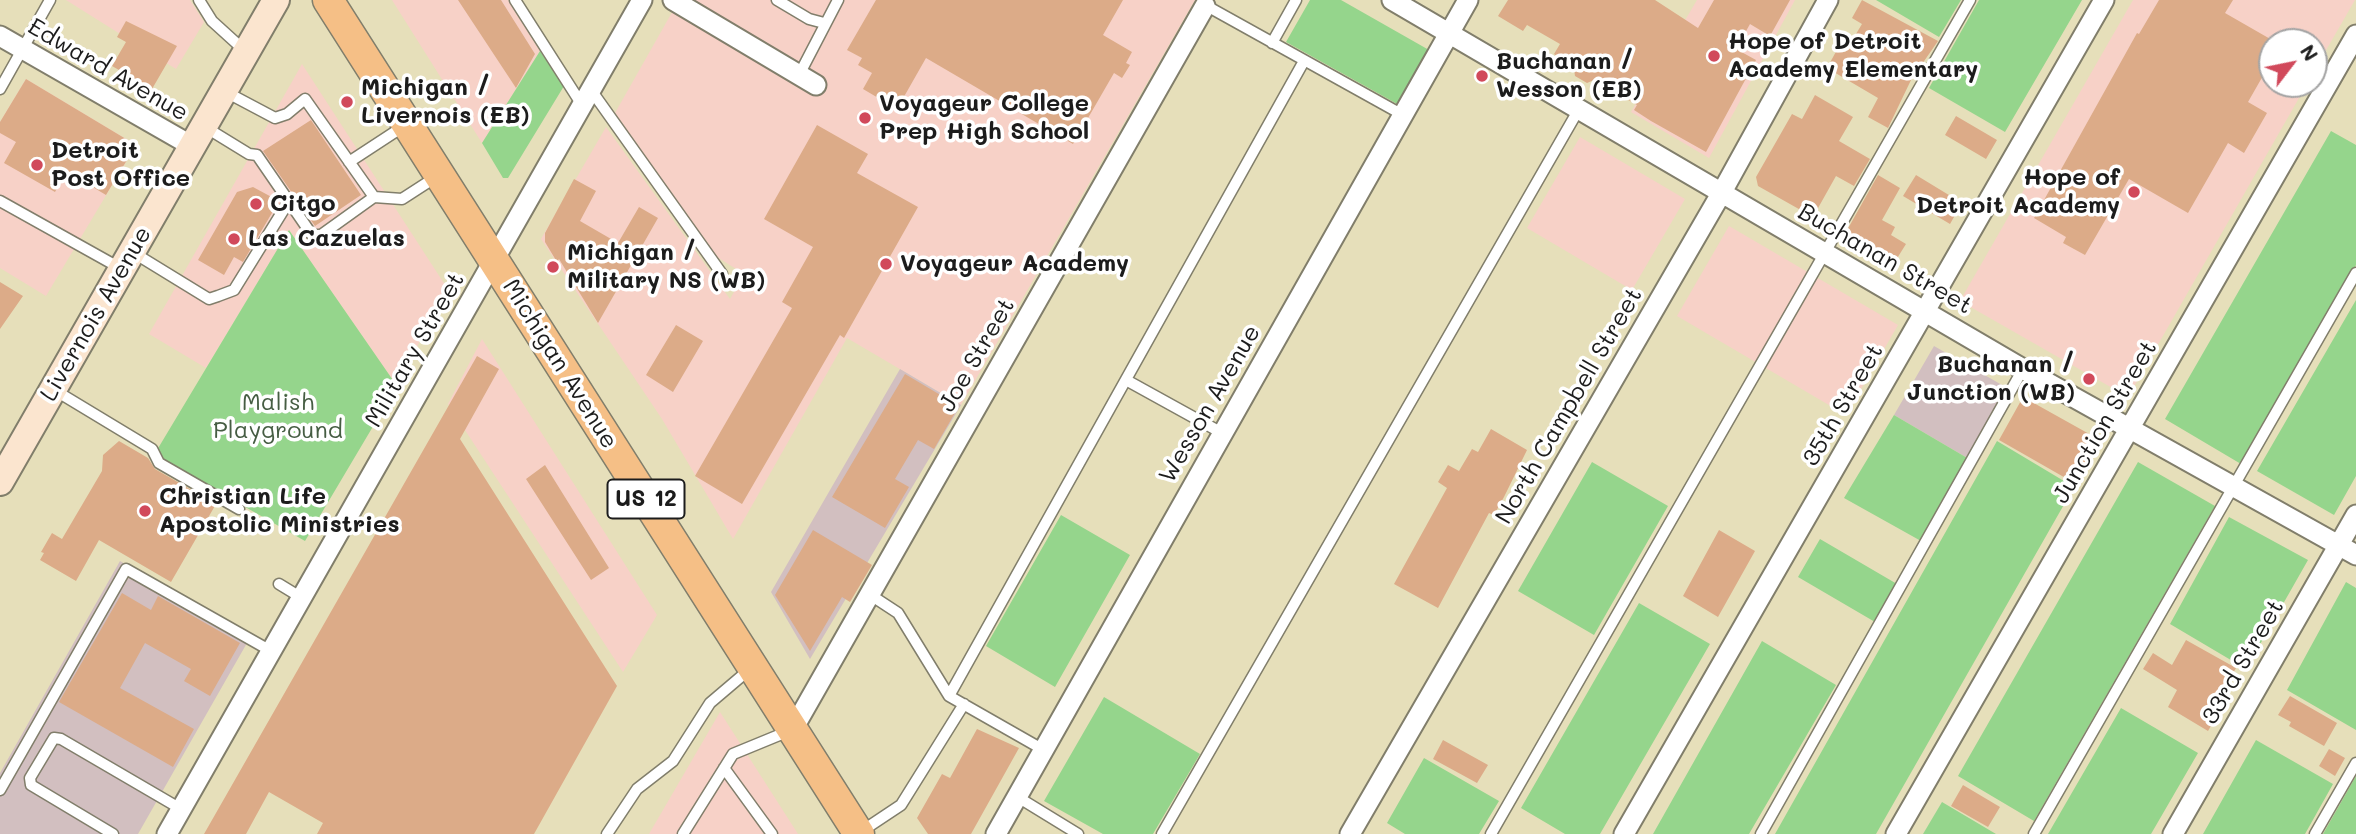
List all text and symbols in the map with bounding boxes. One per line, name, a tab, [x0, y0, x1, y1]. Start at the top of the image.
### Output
street label: Edward Avenue	[23, 12, 193, 128]
place label: Hope of Detroit Academy Elementary	[1728, 28, 1978, 84]
north arrow	[2258, 28, 2328, 98]
text: N	[2295, 40, 2324, 65]
place label: Buchanan / Wesson (EB)	[1496, 48, 1642, 104]
marker: Hope of Detroit Academy Elementary	[1706, 48, 1722, 64]
marker: Buchanan / Wesson (EB)	[1474, 68, 1490, 84]
place label: Michigan / Livernois (EB)	[361, 74, 530, 130]
place label: Voyageur College Prep High School	[879, 90, 1089, 146]
marker: Michigan / Livernois (EB)	[339, 94, 355, 110]
marker: Voyageur College Prep High School	[857, 110, 873, 126]
place label: Detroit Post Office	[51, 137, 190, 193]
marker: Detroit Post Office	[29, 157, 45, 173]
place label: Hope of Detroit Academy	[1916, 164, 2120, 220]
marker: Hope of Detroit Academy	[2126, 184, 2142, 200]
place label: Citgo	[270, 190, 335, 218]
marker: Citgo	[248, 196, 264, 212]
street label: Buchanan Street	[1793, 197, 1977, 321]
street label: Livernois Avenue	[34, 222, 158, 406]
place label: Las Cazuelas	[248, 225, 405, 253]
marker: Las Cazuelas	[226, 231, 242, 247]
place label: Michigan / Military NS (WB)	[567, 239, 765, 295]
place label: Voyageur Academy	[900, 250, 1129, 278]
marker: Voyageur Academy	[878, 256, 894, 272]
marker: Michigan / Military NS (WB)	[545, 259, 561, 275]
street label: Military Street	[359, 267, 471, 433]
street label: Michigan Avenue	[496, 274, 624, 454]
street label: North Campbell Street	[1490, 283, 1648, 529]
street label: Joe Street	[933, 293, 1021, 417]
street label: Wesson Avenue	[1153, 320, 1267, 488]
street label: Junction Street	[2047, 335, 2163, 509]
street label: 35th Street	[1796, 339, 1890, 471]
place label: Buchanan / Junction (WB)	[1907, 351, 2075, 407]
marker: Buchanan / Junction (WB)	[2081, 371, 2097, 387]
park label: Malish Playground	[213, 389, 343, 445]
road number: US 12	[608, 480, 684, 519]
place label: Christian Life Apostolic Ministries	[159, 483, 400, 539]
marker: Christian Life Apostolic Ministries	[137, 503, 153, 519]
street label: 33rd Street	[2196, 594, 2290, 730]

